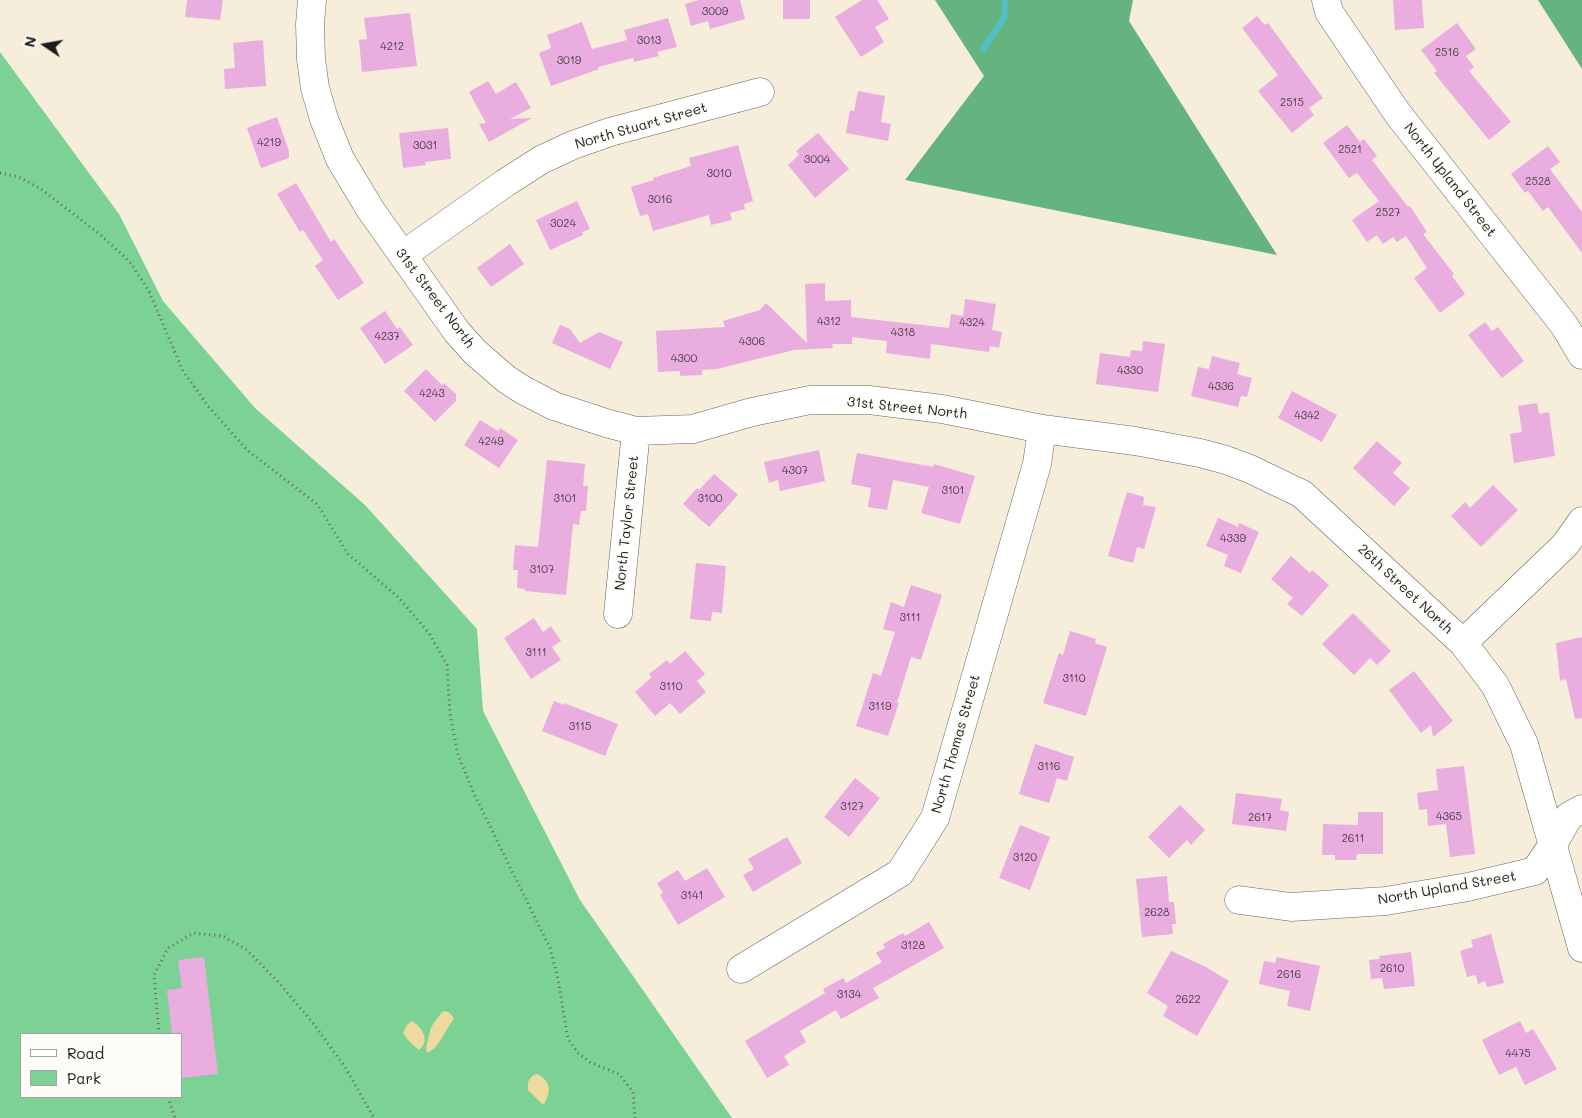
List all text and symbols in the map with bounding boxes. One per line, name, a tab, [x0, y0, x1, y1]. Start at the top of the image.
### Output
house number: 3009	[702, 5, 728, 19]
north arrow	[20, 20, 70, 70]
house number: 3013	[637, 34, 661, 48]
text: N	[19, 35, 40, 49]
house number: 4212	[380, 40, 404, 54]
house number: 2516	[1435, 46, 1459, 60]
house number: 3019	[557, 54, 581, 68]
house number: 2515	[1280, 96, 1304, 110]
street label: North Stuart Street	[573, 99, 709, 153]
street label: North Upland Street	[1400, 120, 1500, 240]
house number: 4219	[257, 136, 281, 150]
house number: 3031	[413, 139, 437, 153]
house number: 2521	[1338, 143, 1362, 157]
house number: 3004	[804, 153, 830, 167]
house number: 3010	[707, 167, 731, 181]
house number: 2528	[1525, 175, 1551, 189]
house number: 3016	[648, 193, 672, 207]
house number: 2527	[1376, 206, 1400, 220]
house number: 3024	[550, 217, 576, 231]
street label: 31st Street North	[392, 245, 478, 351]
house number: 4312	[817, 315, 841, 329]
house number: 4324	[959, 316, 985, 330]
house number: 4318	[891, 326, 915, 340]
house number: 4237	[374, 330, 400, 344]
house number: 4306	[739, 335, 765, 349]
house number: 4300	[671, 352, 697, 366]
house number: 4330	[1117, 364, 1143, 378]
house number: 4336	[1208, 380, 1234, 394]
house number: 4243	[419, 387, 445, 401]
street label: 31st Street North	[846, 393, 968, 423]
house number: 4342	[1294, 409, 1320, 423]
house number: 4249	[478, 435, 504, 449]
street label: North Taylor Street	[612, 455, 642, 591]
house number: 4307	[782, 464, 808, 478]
house number: 3101	[941, 484, 965, 498]
house number: 3101	[553, 492, 577, 506]
house number: 3100	[698, 492, 722, 506]
house number: 4339	[1220, 532, 1246, 546]
street label: 26th Street North	[1354, 541, 1456, 637]
house number: 3107	[530, 563, 554, 577]
house number: 3111	[899, 611, 921, 625]
house number: 3111	[525, 646, 547, 660]
house number: 3110	[1062, 672, 1086, 686]
street label: North Thomas Street	[928, 673, 984, 815]
house number: 3110	[659, 680, 683, 694]
house number: 3119	[869, 700, 891, 714]
house number: 3115	[569, 720, 591, 734]
house number: 3116	[1038, 760, 1060, 774]
house number: 3127	[840, 800, 864, 814]
house number: 4365	[1436, 810, 1462, 824]
house number: 2617	[1248, 811, 1272, 825]
house number: 2611	[1342, 832, 1364, 846]
house number: 3120	[1013, 851, 1037, 865]
street label: North Upland Street	[1377, 868, 1517, 908]
house number: 3141	[681, 889, 703, 903]
house number: 2628	[1144, 906, 1170, 920]
house number: 3128	[901, 939, 925, 953]
house number: 2610	[1380, 962, 1404, 976]
house number: 2616	[1277, 968, 1301, 982]
house number: 3134	[837, 988, 861, 1002]
house number: 2622	[1175, 993, 1201, 1007]
legend	[20, 1033, 182, 1098]
text: Road	[67, 1043, 104, 1063]
house number: 4475	[1505, 1047, 1531, 1061]
text: Park	[67, 1068, 101, 1088]

